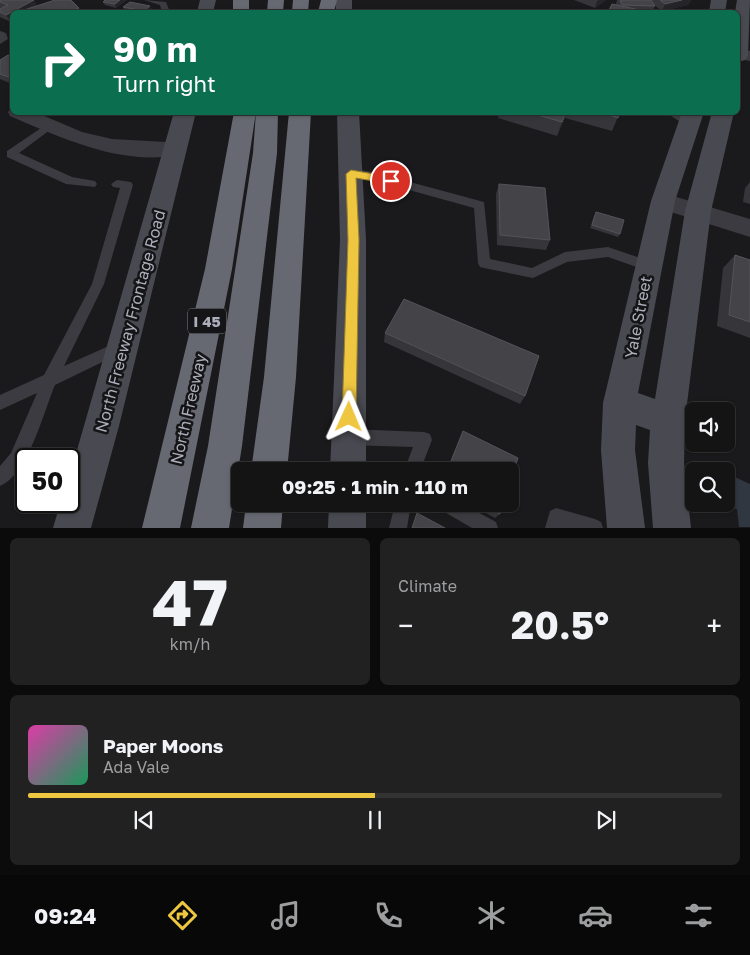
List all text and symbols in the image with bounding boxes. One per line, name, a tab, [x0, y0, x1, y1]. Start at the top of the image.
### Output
text: 90 m	[113, 28, 197, 70]
icon: right	[30, 30, 95, 95]
text: Turn right	[113, 70, 216, 97]
pin	[370, 160, 412, 202]
icon: arrive	[377, 167, 405, 195]
street label: North Freeway Frontage Road	[91, 208, 169, 434]
street label: Yale Street	[620, 274, 656, 360]
road number: I 45	[188, 308, 226, 334]
street label: North Freeway	[166, 352, 210, 466]
position arrow	[322, 390, 374, 442]
map controls	[685, 402, 735, 512]
button: sound	[685, 402, 735, 452]
speed limit sign: 50	[15, 448, 80, 513]
button: search	[685, 462, 735, 512]
text: 09:25 · 1 min · 110 m	[282, 475, 468, 498]
text: 47	[152, 562, 228, 640]
text: Climate	[398, 576, 457, 596]
text: 20.5°	[511, 602, 609, 647]
text: −	[398, 609, 413, 642]
text: +	[707, 609, 722, 642]
text: km/h	[170, 634, 210, 654]
text: Paper Moons	[103, 734, 223, 757]
text: Ada Vale	[103, 757, 169, 777]
icon: previous	[130, 806, 158, 834]
icon: pause	[361, 806, 389, 834]
icon: next	[592, 806, 620, 834]
icon: directions	[165, 898, 200, 933]
icon: music	[268, 898, 303, 933]
icon: phone	[371, 898, 406, 933]
icon: climate	[474, 898, 509, 933]
icon: car	[578, 898, 613, 933]
icon: filters	[681, 898, 716, 933]
text: 09:24	[34, 902, 97, 929]

